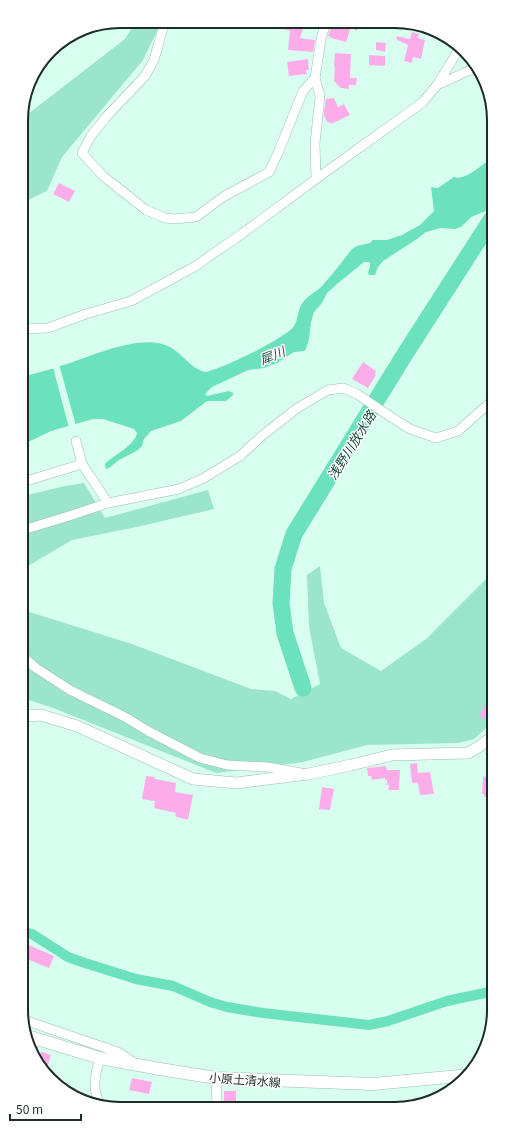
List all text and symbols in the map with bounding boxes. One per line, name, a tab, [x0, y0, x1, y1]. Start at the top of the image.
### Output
water label: 犀川	[256, 341, 289, 369]
water label: 浅野川放水路	[322, 406, 380, 483]
street label: 小原土清水線	[208, 1068, 282, 1090]
scale bar	[10, 1096, 81, 1122]
text: 50 m	[16, 1100, 43, 1117]

